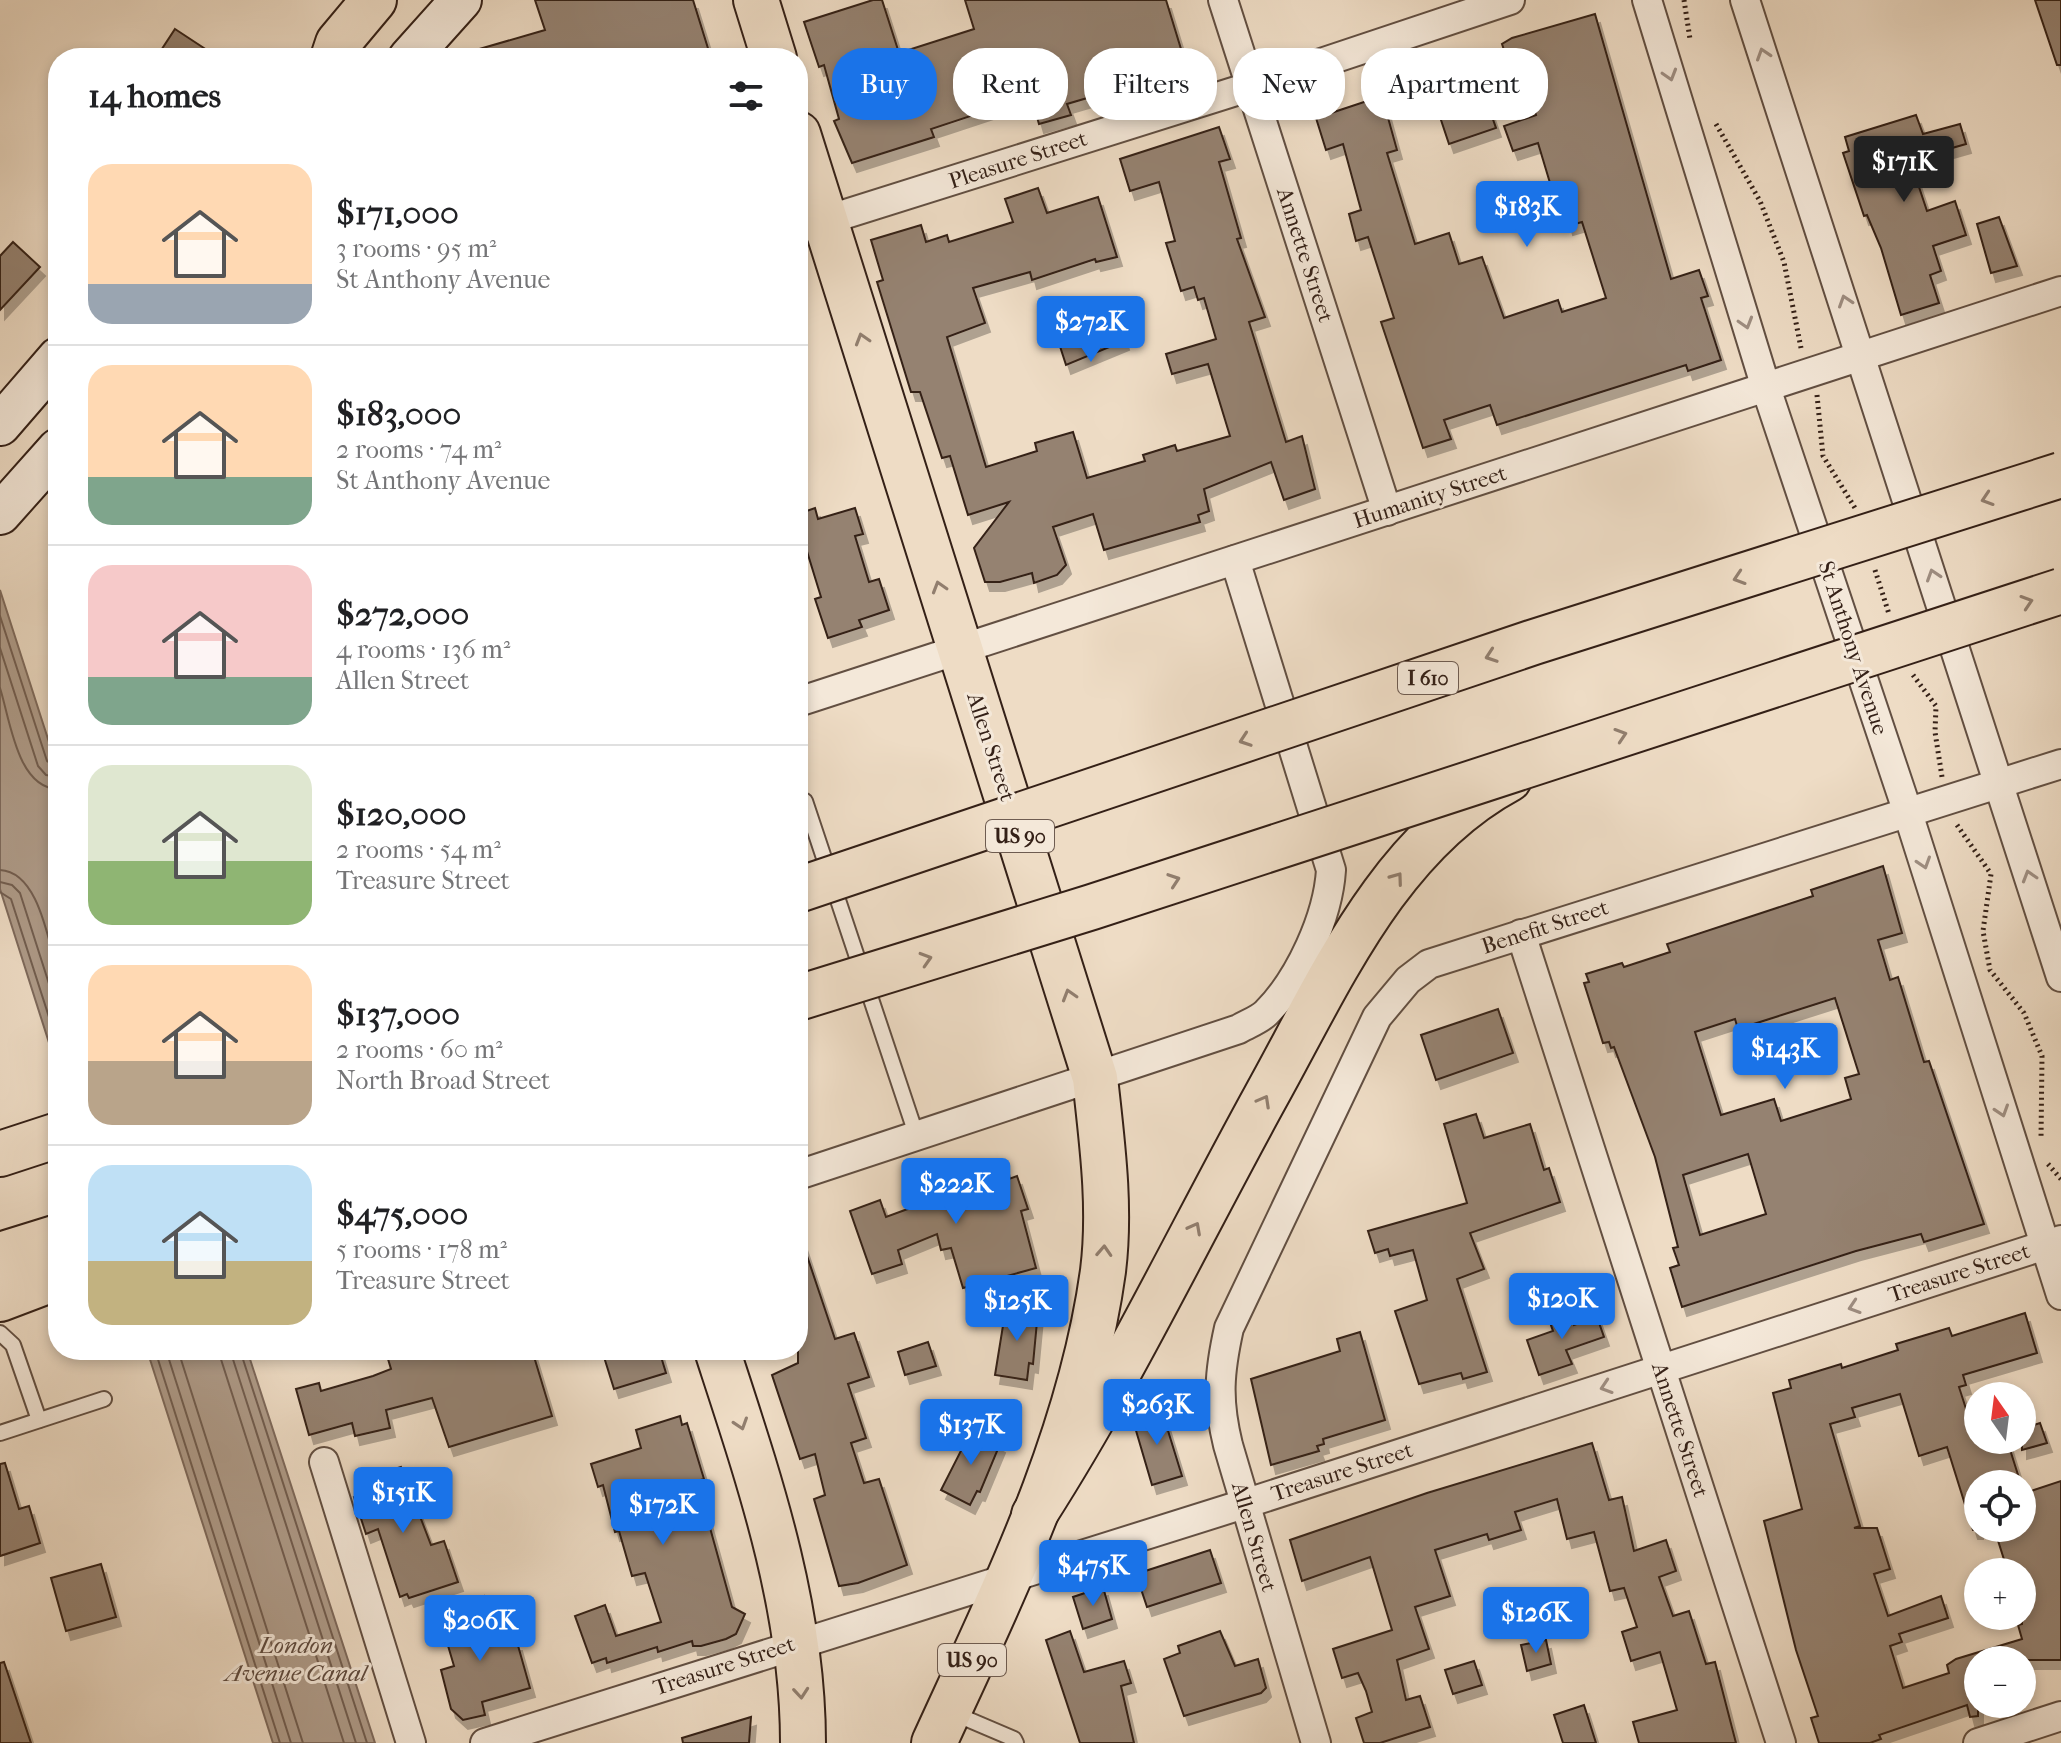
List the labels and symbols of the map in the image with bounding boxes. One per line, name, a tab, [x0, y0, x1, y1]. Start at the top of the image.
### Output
one-way arrow	[1756, 48, 1772, 62]
one-way arrow	[1661, 67, 1677, 81]
street label: Pleasure Street	[946, 125, 1090, 195]
pin: $171K	[1848, 136, 1960, 204]
pin: $183K	[1471, 181, 1583, 249]
street label: Annette Street	[1271, 183, 1339, 326]
one-way arrow	[1838, 295, 1854, 309]
pin: $272K	[1035, 296, 1147, 364]
one-way arrow	[1737, 316, 1753, 330]
one-way arrow	[855, 333, 871, 346]
street label: Humanity Street	[1350, 460, 1510, 534]
one-way arrow	[1980, 490, 1994, 506]
street label: St Anthony Avenue	[1813, 558, 1893, 738]
one-way arrow	[1732, 568, 1746, 584]
one-way arrow	[1927, 569, 1943, 583]
one-way arrow	[932, 581, 948, 595]
one-way arrow	[2020, 595, 2034, 611]
one-way arrow	[1485, 647, 1499, 663]
road number: I 610	[1398, 662, 1458, 694]
street label: Allen Street	[961, 688, 1021, 805]
one-way arrow	[1613, 728, 1627, 744]
one-way arrow	[1238, 730, 1252, 746]
road number: US 90	[986, 820, 1054, 852]
one-way arrow	[1914, 855, 1930, 869]
one-way arrow	[2023, 870, 2039, 884]
one-way arrow	[1387, 872, 1402, 887]
one-way arrow	[1166, 873, 1180, 889]
street label: Benefit Street	[1478, 894, 1612, 960]
one-way arrow	[919, 952, 933, 968]
one-way arrow	[1062, 989, 1078, 1002]
pin: $143K	[1729, 1023, 1841, 1091]
one-way arrow	[1254, 1095, 1269, 1109]
one-way arrow	[1993, 1103, 2009, 1117]
pin: $222K	[900, 1158, 1012, 1226]
one-way arrow	[1186, 1221, 1201, 1236]
street label: Treasure Street	[1885, 1238, 2033, 1308]
one-way arrow	[1095, 1244, 1112, 1257]
pin: $120K	[1506, 1273, 1618, 1341]
pin: $125K	[961, 1275, 1073, 1343]
one-way arrow	[1847, 1298, 1861, 1314]
street label: Annette Street	[1646, 1358, 1714, 1501]
one-way arrow	[1600, 1378, 1613, 1394]
pin: $263K	[1101, 1379, 1213, 1447]
north arrow	[1964, 1382, 2036, 1454]
pin: $137K	[915, 1399, 1027, 1467]
one-way arrow	[732, 1416, 748, 1430]
street label: Treasure Street	[1268, 1437, 1416, 1507]
pin: $151K	[347, 1467, 459, 1535]
street label: Allen Street	[1226, 1478, 1282, 1595]
pin: $172K	[607, 1479, 719, 1547]
pin: $475K	[1037, 1540, 1149, 1608]
pin: $126K	[1480, 1587, 1592, 1655]
pin: $206K	[424, 1595, 536, 1663]
water label: London Avenue Canal	[222, 1631, 370, 1687]
street label: Treasure Street	[650, 1631, 798, 1701]
road number: US 90	[938, 1644, 1006, 1676]
one-way arrow	[792, 1687, 809, 1700]

